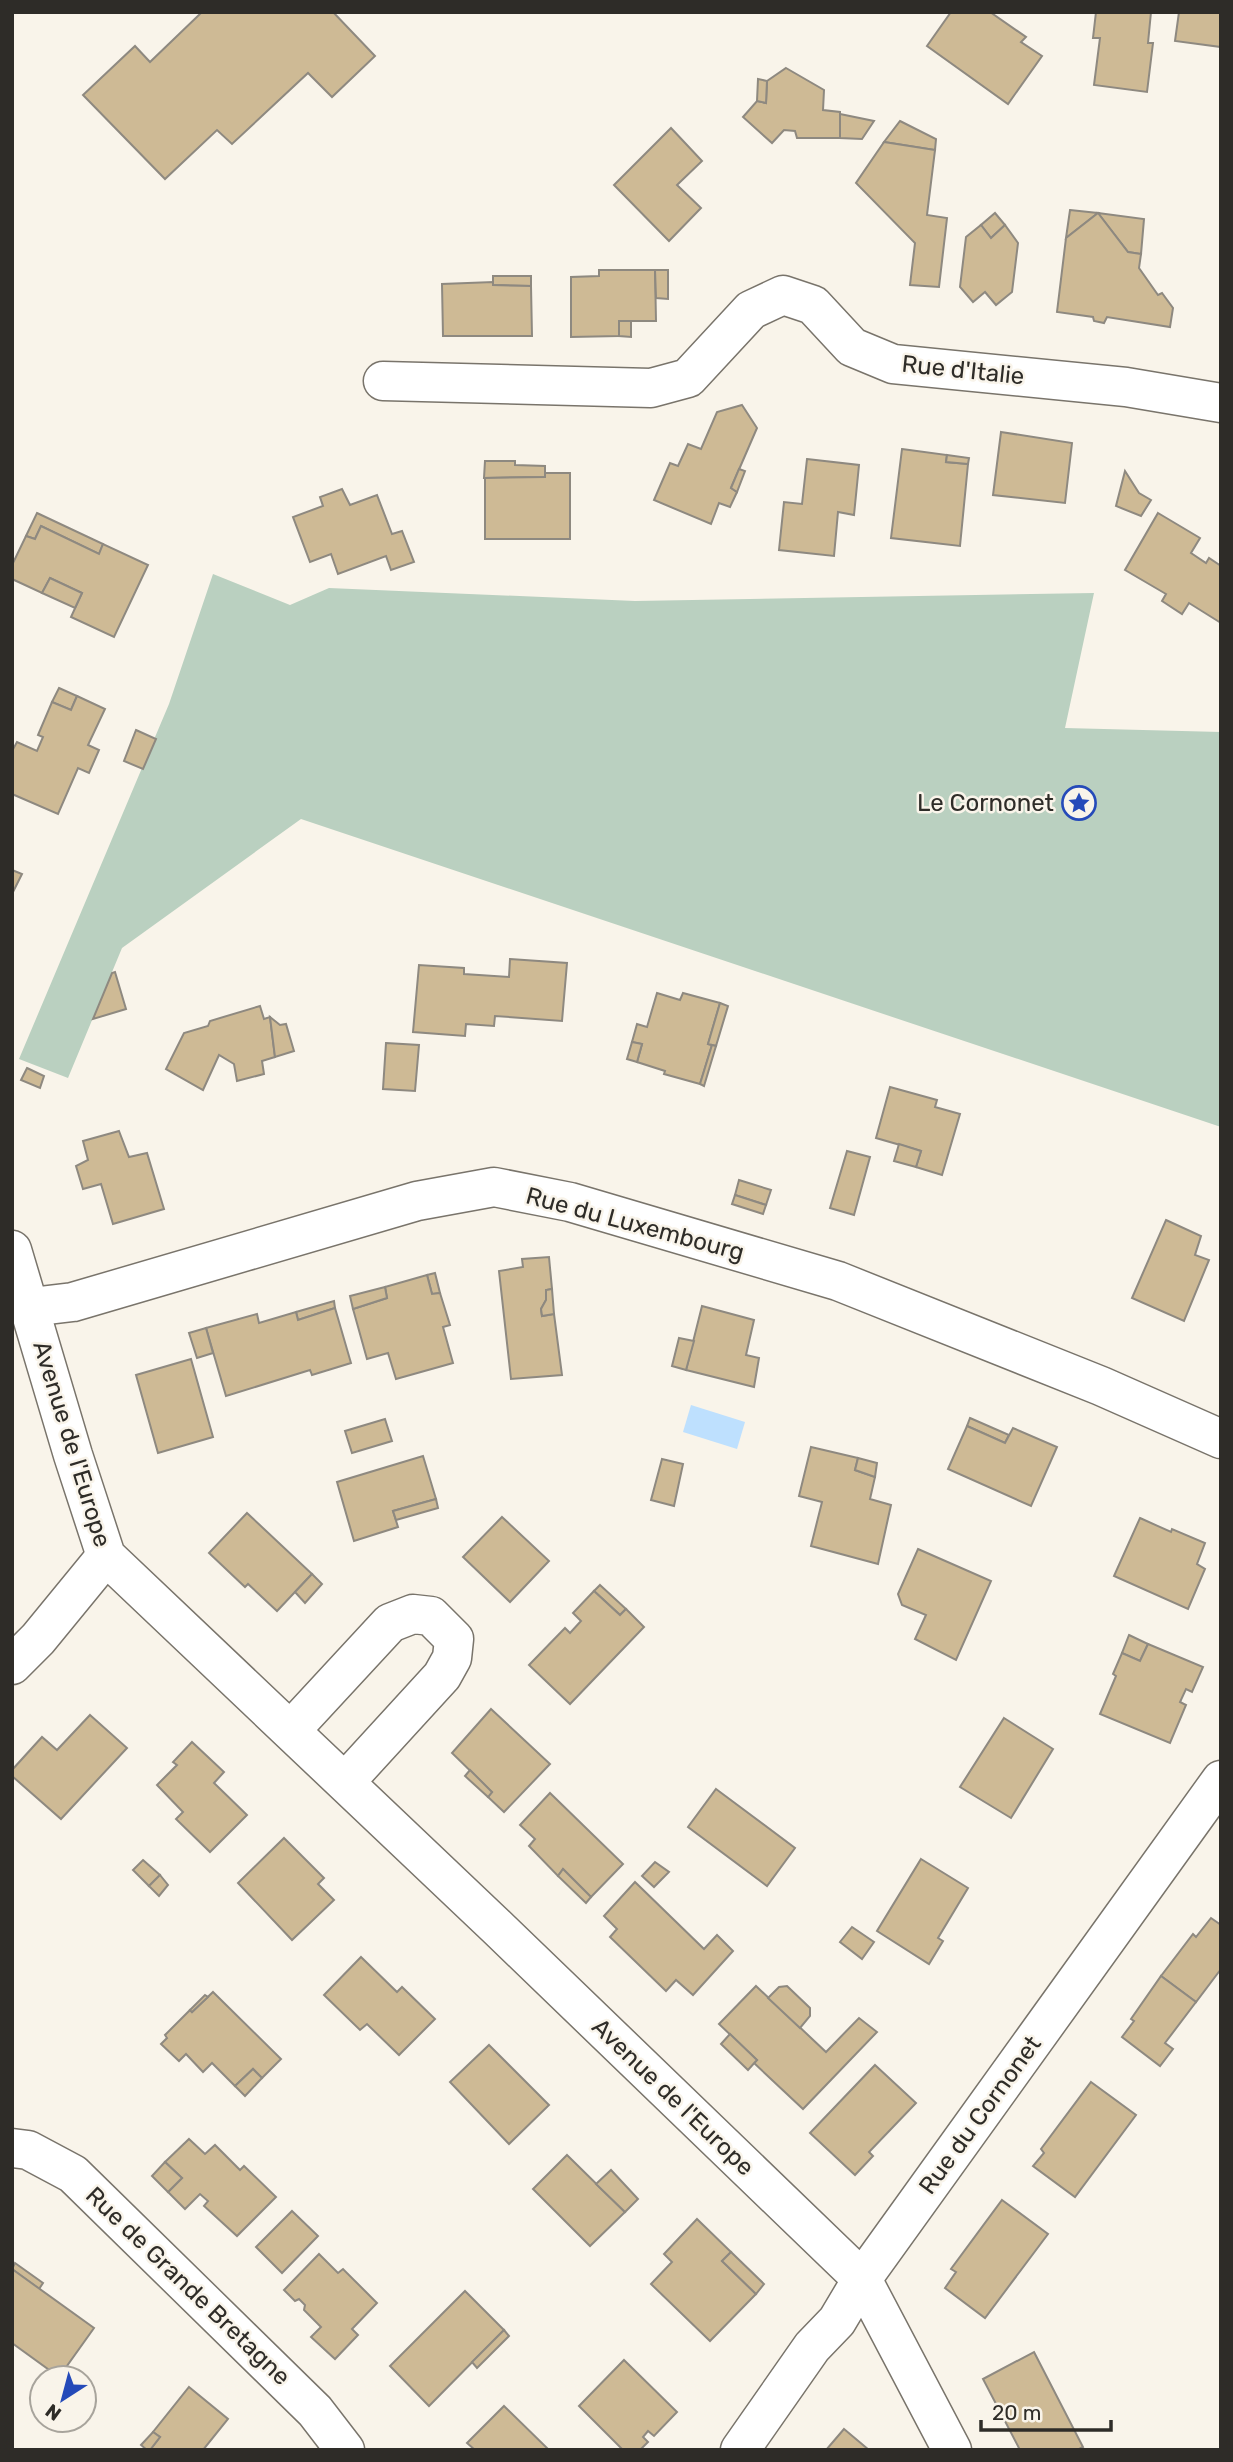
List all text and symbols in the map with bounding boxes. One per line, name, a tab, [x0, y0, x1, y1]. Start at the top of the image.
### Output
street label: Rue d'Italie	[900, 350, 1026, 390]
place icon: Le Cornonet	[1060, 784, 1098, 822]
place label: Le Cornonet	[917, 789, 1054, 817]
street label: Rue du Luxembourg	[523, 1181, 747, 1267]
street label: Avenue de l'Europe	[27, 1338, 117, 1550]
street label: Avenue de l'Europe	[586, 2013, 760, 2181]
street label: Rue du Cornonet	[913, 2030, 1047, 2200]
street label: Rue de Grande Bretagne	[80, 2181, 296, 2391]
north arrow	[28, 2364, 98, 2434]
scale bar	[981, 2388, 1110, 2432]
text: N	[41, 2399, 66, 2426]
text: 20 m	[992, 2400, 1041, 2425]

